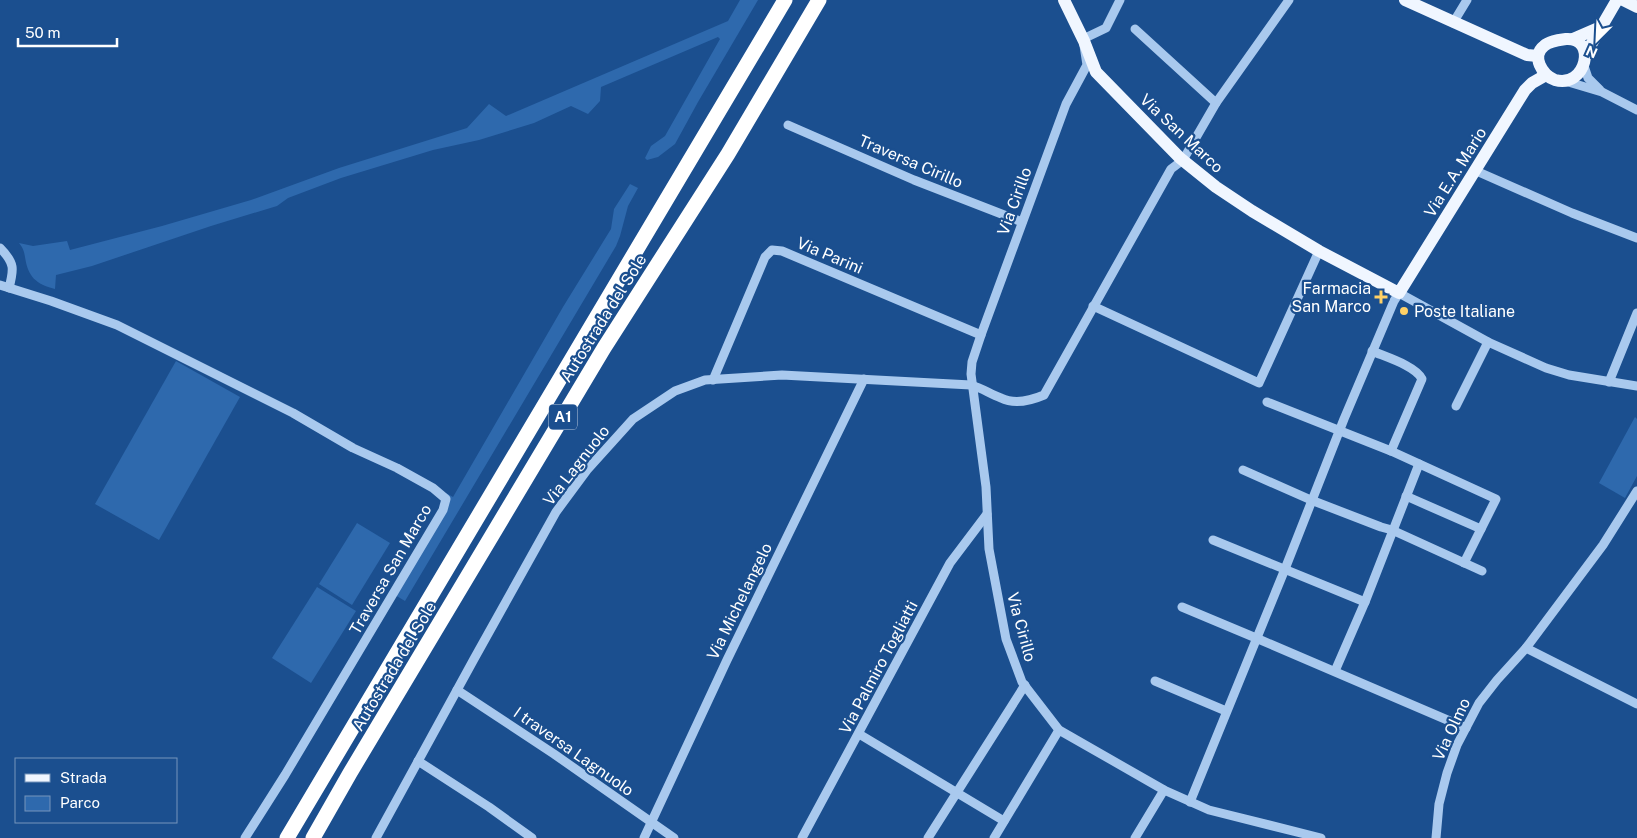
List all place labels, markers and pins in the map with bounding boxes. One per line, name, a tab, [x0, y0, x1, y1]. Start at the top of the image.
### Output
place label: Farmacia San Marco	[1292, 279, 1371, 316]
marker: Farmacia San Marco	[1375, 291, 1387, 303]
place label: Poste Italiane	[1414, 302, 1515, 321]
marker: Poste Italiane	[1398, 305, 1410, 317]

